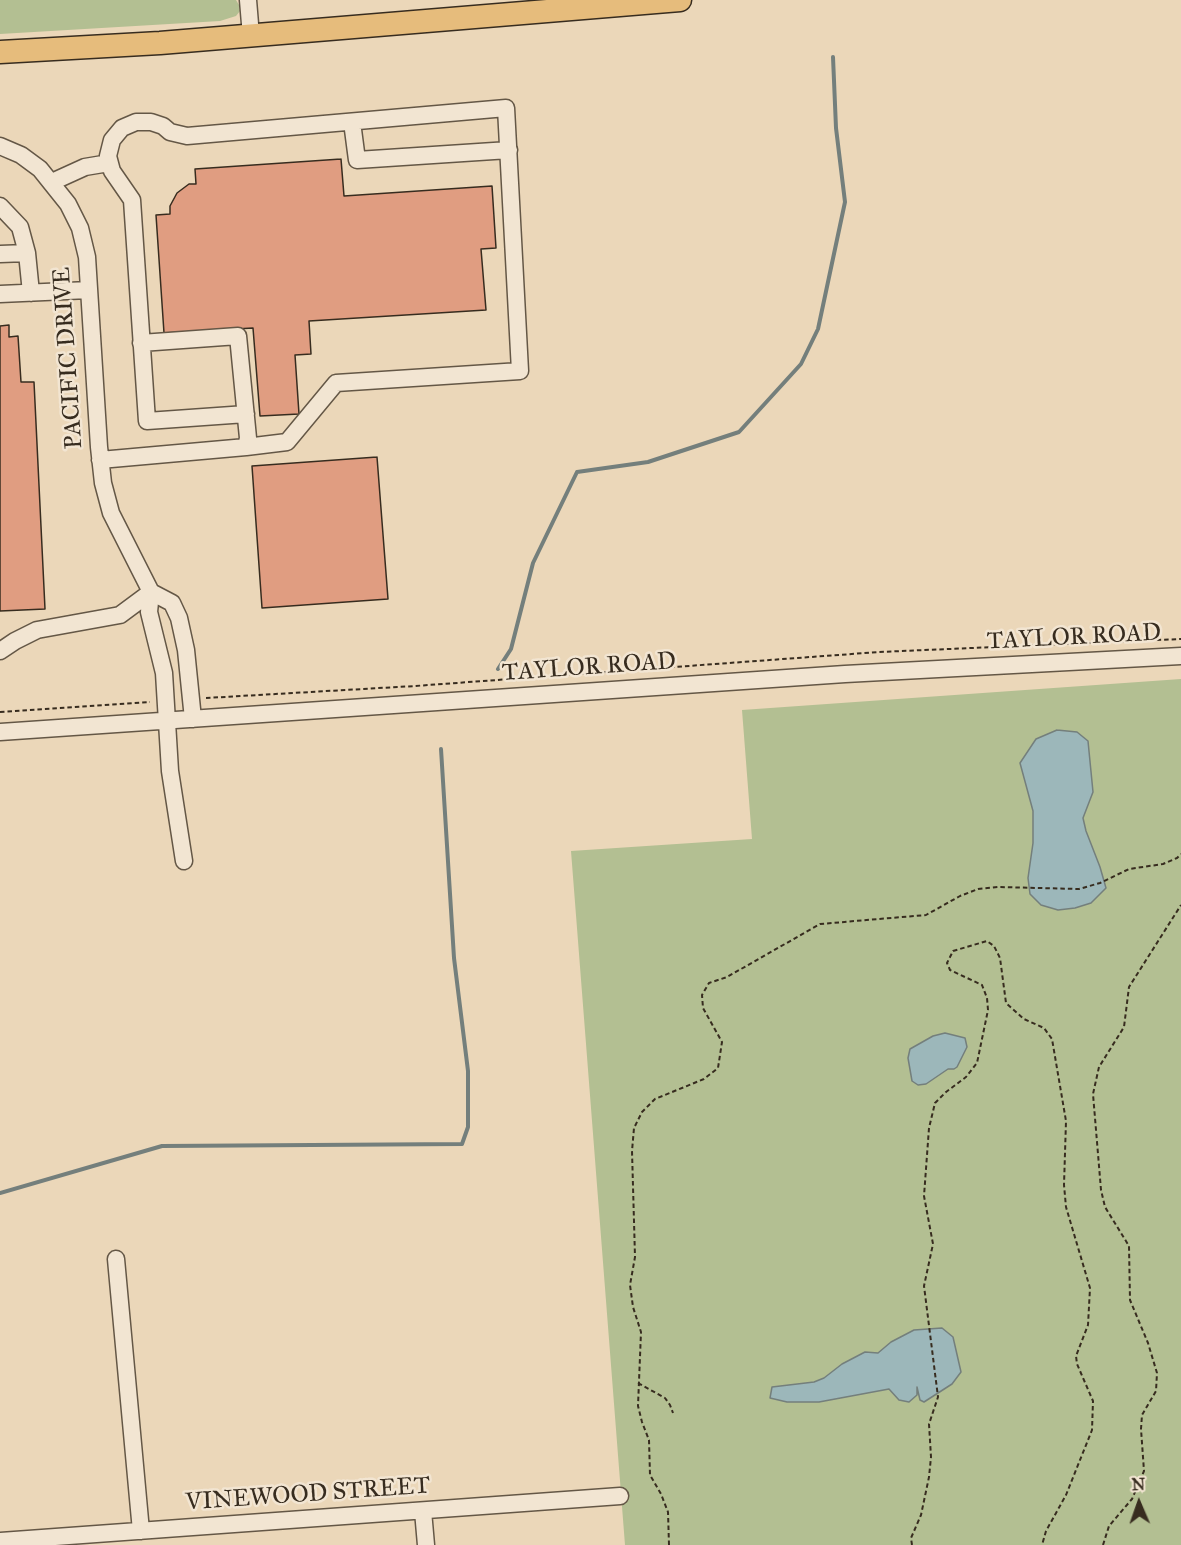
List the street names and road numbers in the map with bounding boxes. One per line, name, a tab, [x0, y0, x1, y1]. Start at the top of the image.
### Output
street label: PACIFIC DRIVE	[48, 266, 90, 450]
street label: TAYLOR ROAD	[986, 619, 1162, 657]
street label: TAYLOR ROAD	[501, 648, 677, 688]
street label: VINEWOOD STREET	[185, 1472, 431, 1518]

